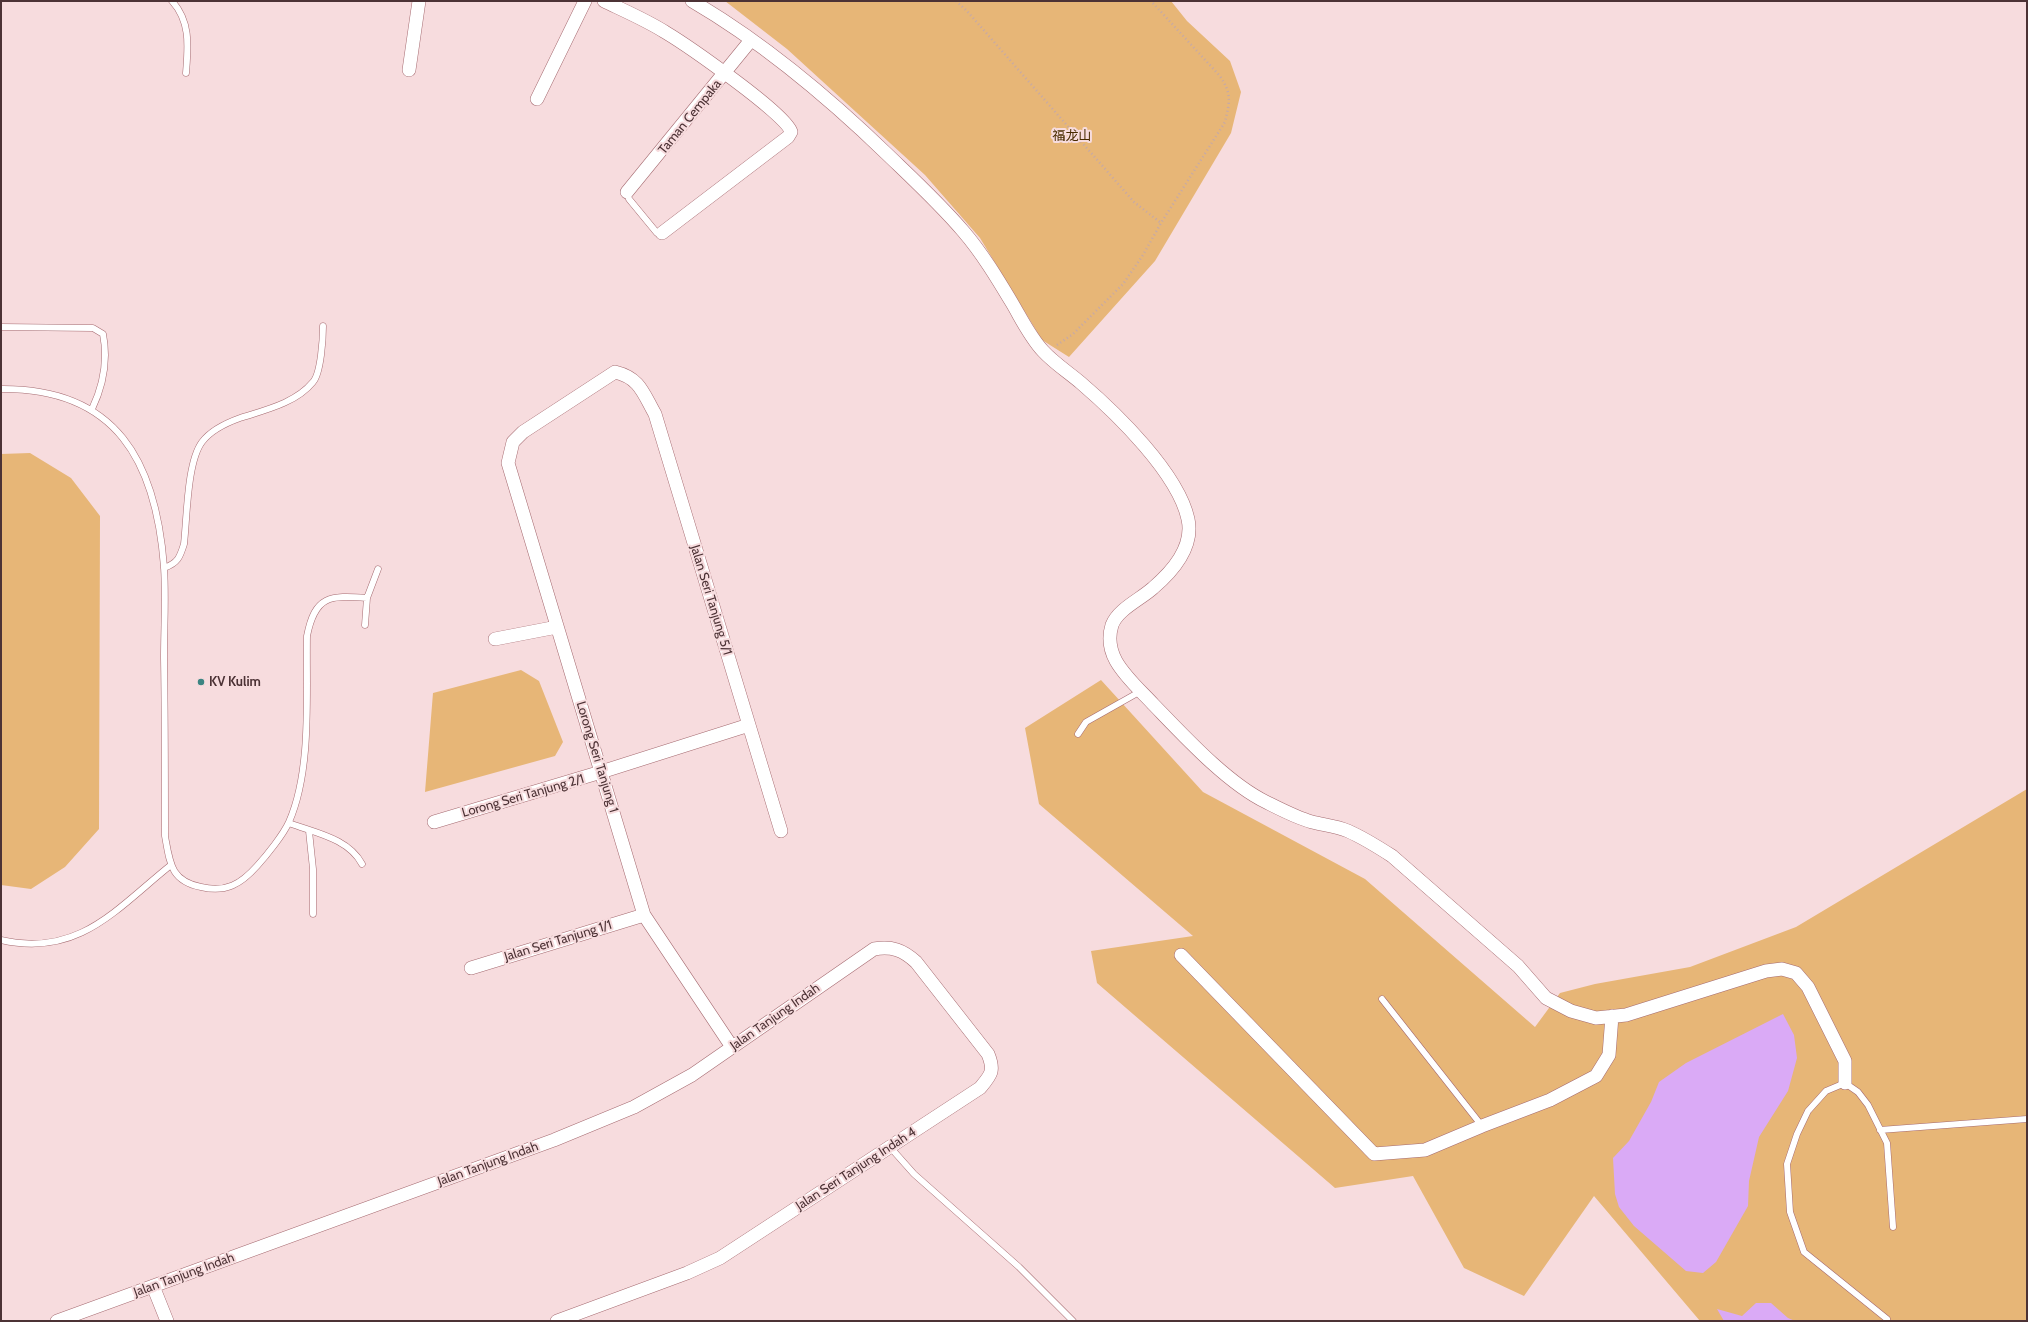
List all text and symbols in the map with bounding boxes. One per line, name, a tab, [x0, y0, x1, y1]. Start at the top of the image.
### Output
street label: Taman Cempaka	[655, 77, 725, 157]
park label: 福龙山	[1053, 128, 1091, 144]
street label: Jalan Seri Tanjung 5/1	[687, 543, 735, 657]
place label: KV Kulim	[209, 674, 261, 690]
marker: KV Kulim	[196, 677, 206, 687]
street label: Lorong Seri Tanjung 1	[573, 700, 621, 814]
street label: Lorong Seri Tanjung 2/1	[460, 771, 586, 821]
street label: Jalan Seri Tanjung 1/1	[502, 917, 614, 965]
street label: Jalan Tanjung Indah	[727, 980, 823, 1054]
street label: Jalan Seri Tanjung Indah 4	[793, 1124, 919, 1214]
street label: Jalan Tanjung Indah	[436, 1139, 540, 1189]
street label: Jalan Tanjung Indah	[132, 1250, 236, 1300]

